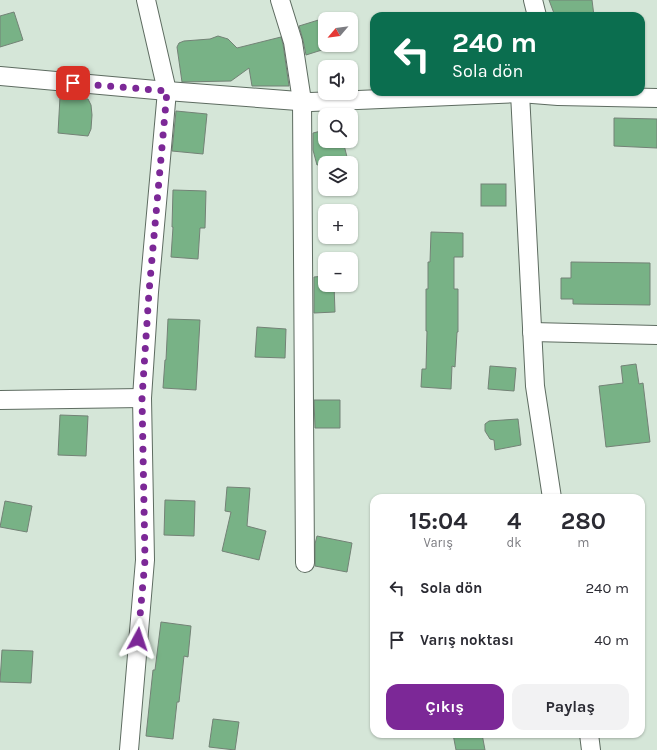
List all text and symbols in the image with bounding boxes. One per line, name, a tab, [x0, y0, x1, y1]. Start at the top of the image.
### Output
north arrow	[318, 12, 358, 52]
map controls	[318, 12, 358, 292]
text: 240 m	[452, 26, 537, 59]
icon: left	[386, 28, 438, 80]
button: sound	[318, 60, 358, 100]
text: Sola dön	[452, 60, 523, 82]
pin	[56, 66, 90, 100]
icon: arrive	[62, 72, 84, 94]
button: search	[318, 108, 358, 148]
button: layers	[318, 156, 358, 196]
button: +	[318, 204, 358, 244]
button: −	[318, 252, 358, 292]
text: 15:04	[409, 507, 468, 535]
text: 4	[507, 507, 521, 535]
text: 280	[561, 507, 606, 535]
text: Varış	[424, 535, 453, 550]
text: dk	[507, 535, 522, 550]
text: m	[577, 535, 589, 550]
icon: left	[386, 577, 408, 599]
text: Sola dön	[420, 579, 482, 597]
text: 240 m	[585, 579, 629, 597]
position arrow	[117, 618, 159, 660]
icon: arrive	[386, 629, 408, 651]
text: Varış noktası	[420, 631, 514, 649]
text: 40 m	[594, 631, 629, 649]
button: Çıkış	[386, 684, 504, 730]
button: Paylaş	[512, 684, 629, 730]

